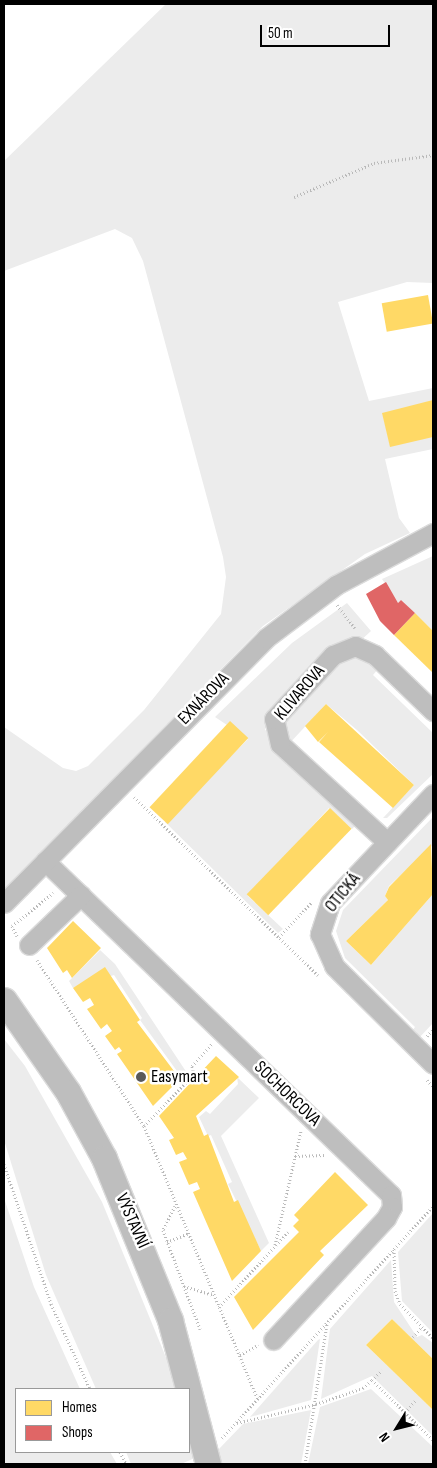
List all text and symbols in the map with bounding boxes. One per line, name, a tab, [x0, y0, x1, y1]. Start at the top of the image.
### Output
scale bar	[262, 15, 392, 47]
text: 50 m	[268, 24, 293, 43]
street label: KLIVAROVA	[270, 661, 330, 725]
street label: EXNÁROVA	[174, 668, 234, 730]
street label: OTICKÁ	[321, 869, 365, 917]
street label: SOCHORCOVA	[249, 1057, 325, 1131]
place label: Easymart	[151, 1066, 208, 1088]
marker: Easymart	[135, 1071, 147, 1083]
street label: VÝSTAVNÍ	[110, 1190, 154, 1252]
legend	[15, 1388, 190, 1453]
text: Homes	[62, 1398, 97, 1417]
north arrow	[372, 1403, 422, 1453]
text: Shops	[62, 1423, 93, 1442]
text: N	[375, 1429, 394, 1445]

